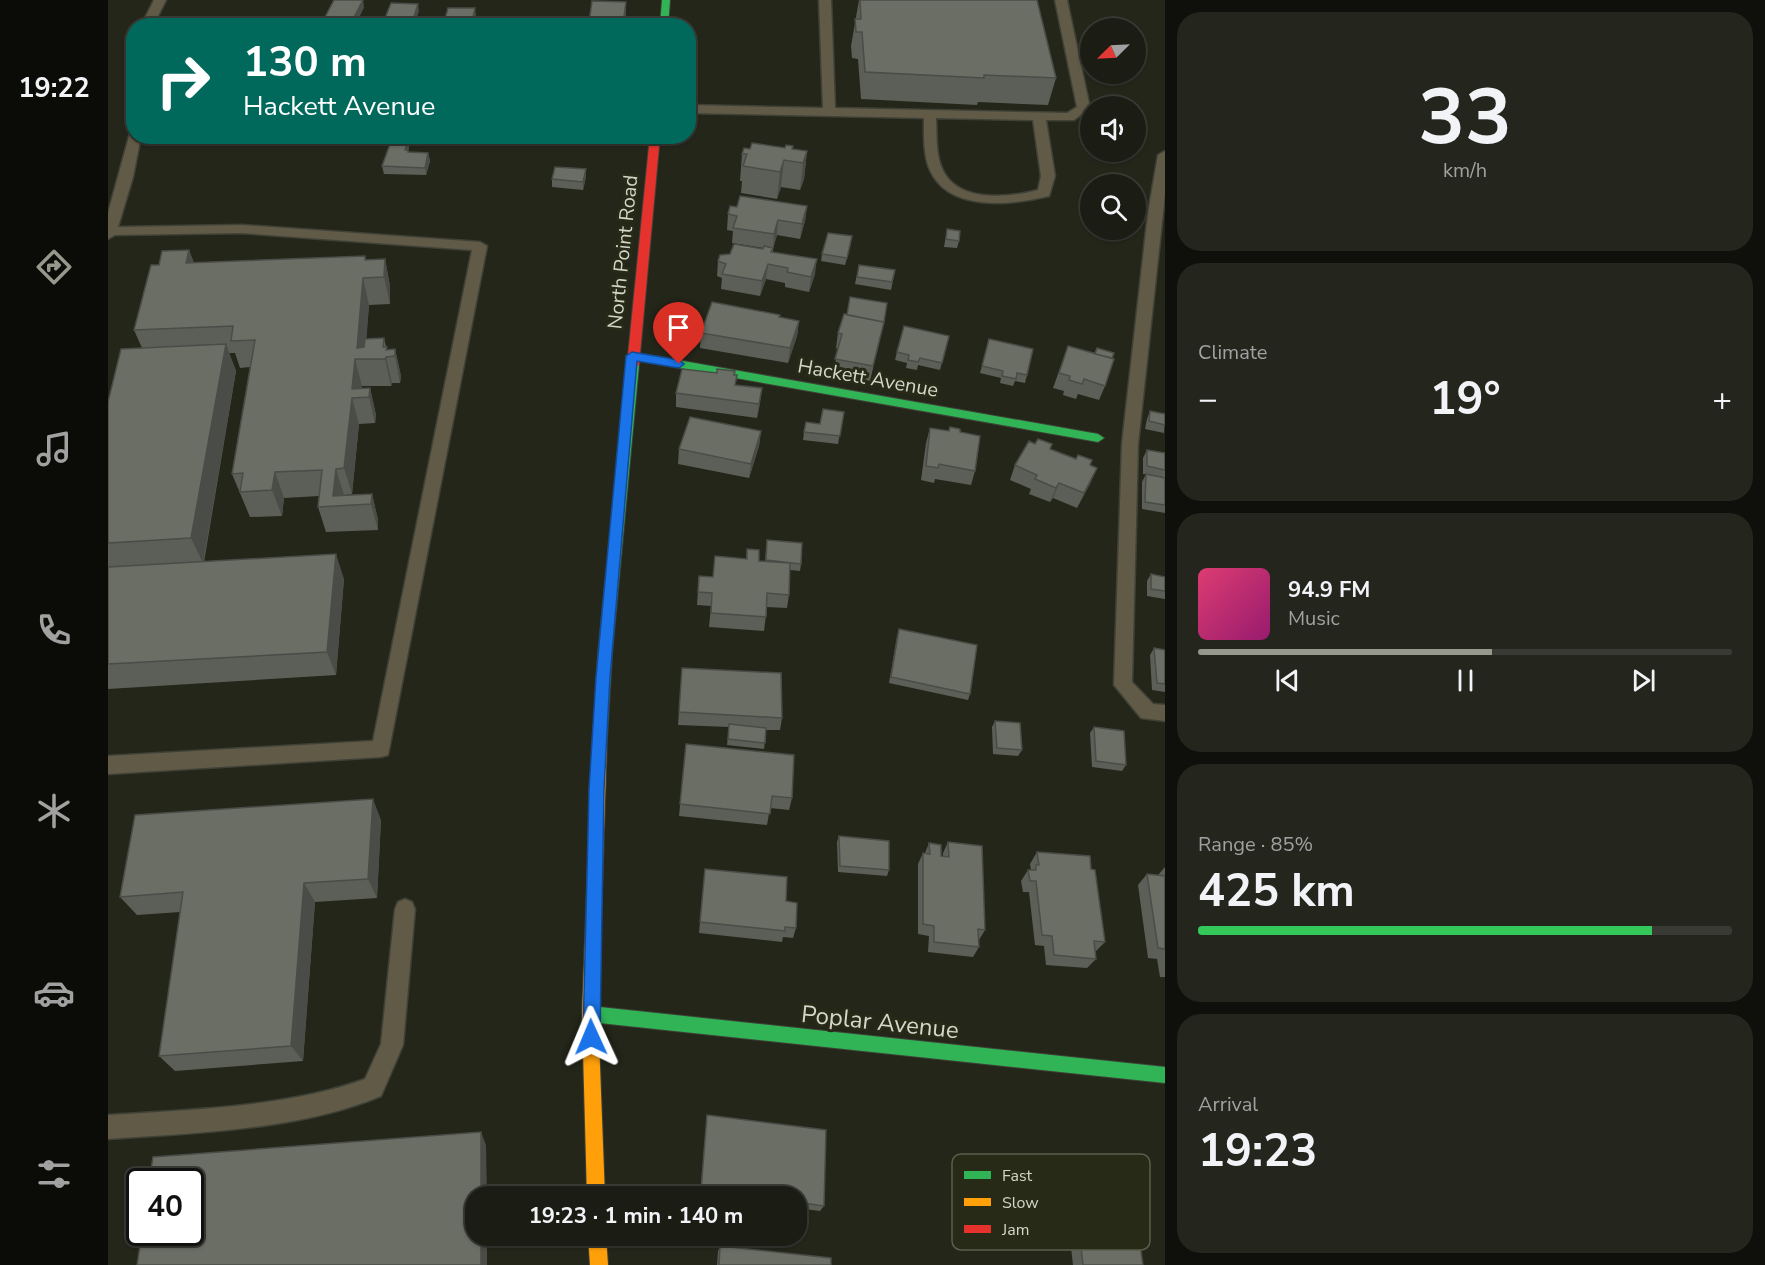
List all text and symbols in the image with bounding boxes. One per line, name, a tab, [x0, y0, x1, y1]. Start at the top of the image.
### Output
north arrow	[1080, 18, 1146, 84]
map controls	[1080, 18, 1146, 240]
text: 130 m	[243, 34, 367, 91]
icon: right	[144, 42, 222, 120]
text: 33	[1418, 64, 1512, 171]
text: 19:22	[18, 70, 90, 107]
text: Hackett Avenue	[243, 88, 435, 125]
button: sound	[1080, 96, 1146, 162]
text: km/h	[1443, 157, 1487, 184]
street label: North Point Road	[601, 173, 645, 331]
button: search	[1080, 174, 1146, 240]
icon: directions	[33, 246, 75, 288]
pin	[653, 302, 704, 364]
icon: arrive	[662, 311, 695, 344]
text: Climate	[1198, 339, 1267, 366]
street label: Hackett Avenue	[796, 352, 940, 404]
text: 19°	[1429, 369, 1501, 430]
text: −	[1198, 377, 1218, 422]
text: +	[1712, 377, 1732, 422]
icon: music	[33, 428, 75, 470]
text: 94.9 FM	[1288, 575, 1370, 605]
text: Music	[1288, 605, 1340, 632]
icon: phone	[33, 609, 75, 651]
icon: previous	[1271, 664, 1304, 697]
icon: pause	[1449, 664, 1482, 697]
icon: next	[1627, 664, 1660, 697]
icon: climate	[33, 790, 75, 832]
text: Range · 85%	[1198, 831, 1313, 858]
text: 425 km	[1198, 861, 1355, 922]
icon: car	[33, 972, 75, 1014]
street label: Poplar Avenue	[800, 998, 960, 1046]
position arrow	[559, 1005, 623, 1069]
text: Arrival	[1198, 1091, 1258, 1118]
text: 19:23	[1198, 1121, 1317, 1182]
icon: filters	[33, 1153, 75, 1195]
legend	[952, 1154, 1150, 1250]
text: Fast	[1002, 1165, 1033, 1187]
speed limit sign: 40	[126, 1168, 204, 1246]
text: Slow	[1002, 1192, 1039, 1214]
text: 19:23 · 1 min · 140 m	[529, 1201, 743, 1231]
text: Jam	[1001, 1219, 1029, 1241]

